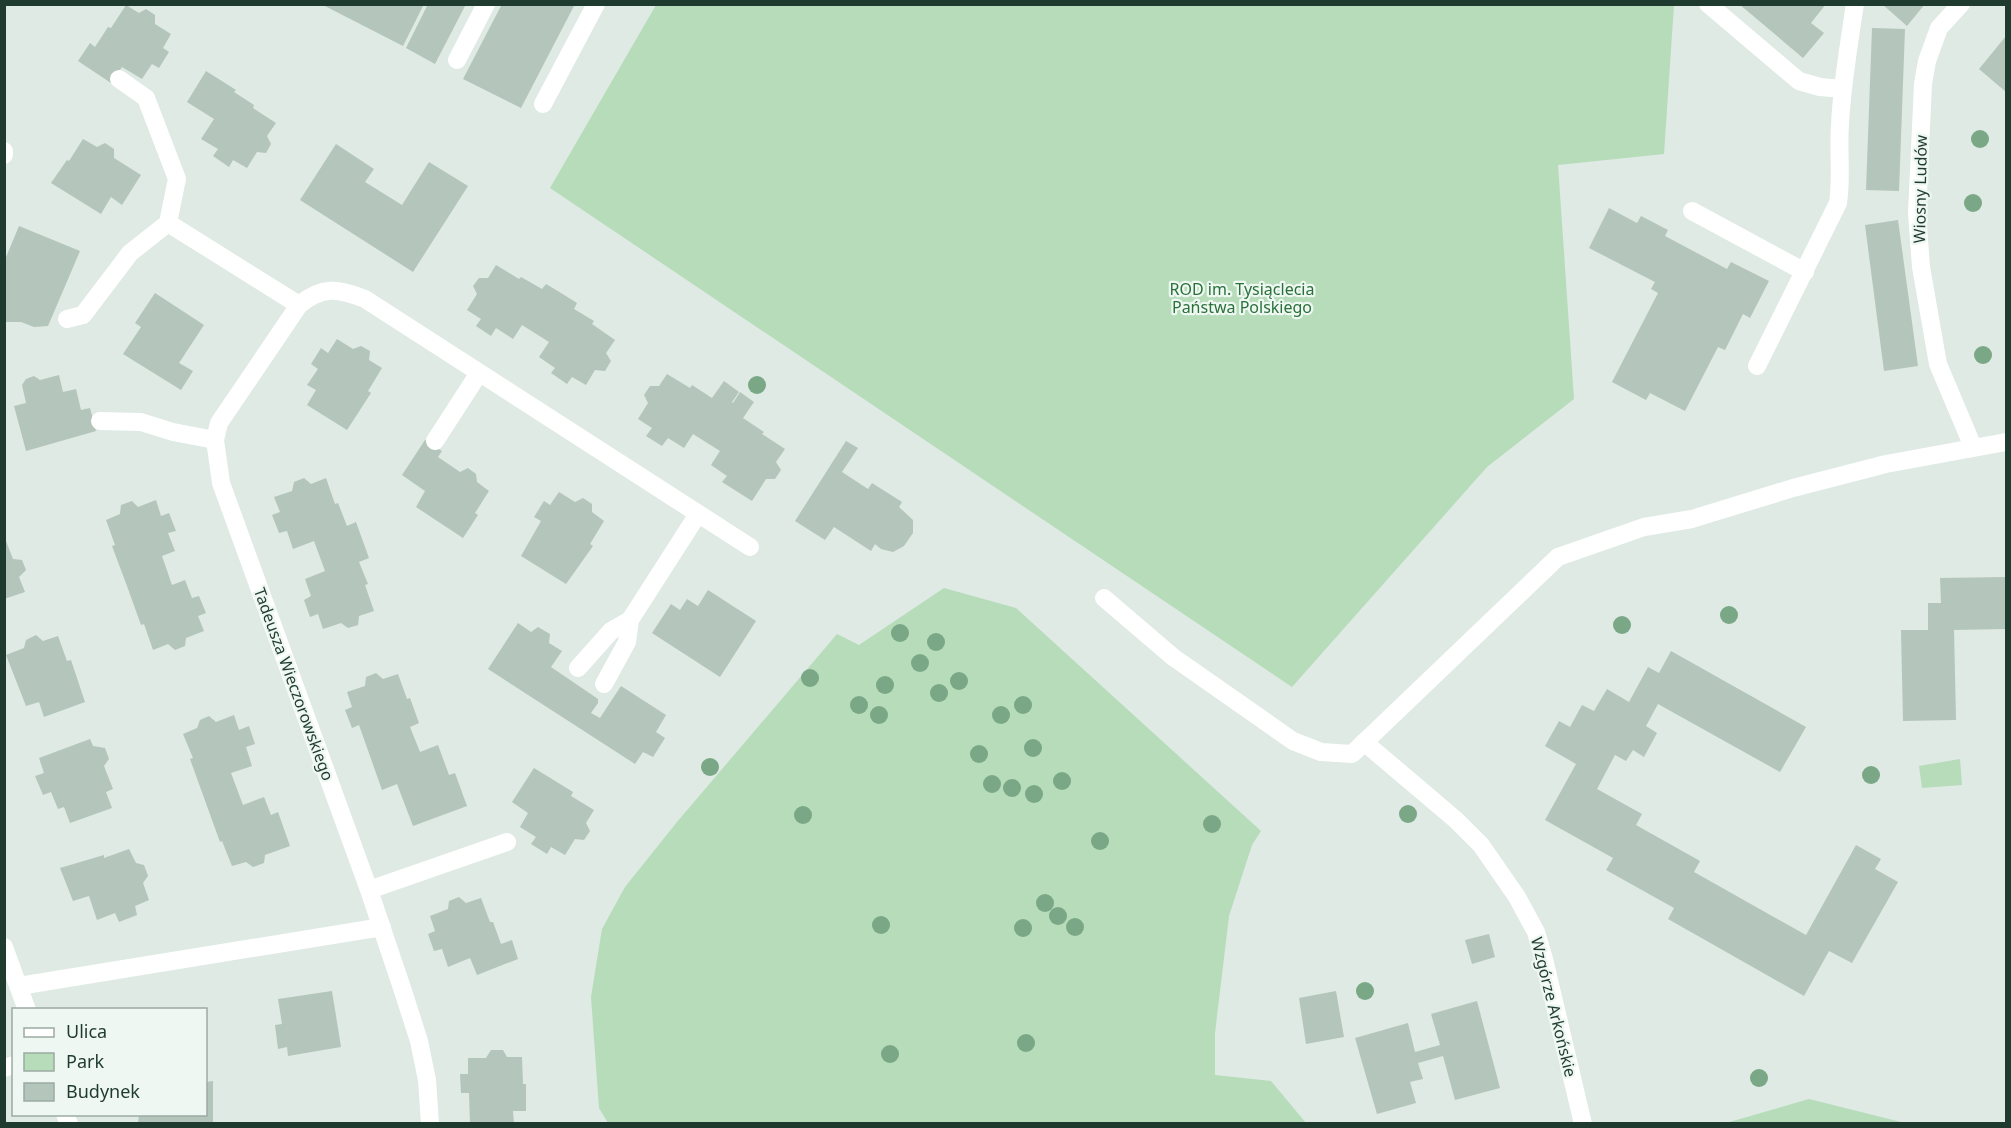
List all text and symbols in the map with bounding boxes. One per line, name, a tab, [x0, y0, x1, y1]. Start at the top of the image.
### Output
street label: Wiosny Ludów	[1908, 134, 1932, 243]
park label: ROD im. Tysiąclecia Państwa Polskiego	[1170, 278, 1314, 318]
street label: Tadeusza Wieczorowskiego	[249, 585, 339, 783]
street label: Wzgórze Arkońskie	[1526, 935, 1582, 1079]
legend	[12, 1008, 207, 1116]
text: Ulica	[66, 1019, 107, 1043]
text: Park	[66, 1049, 104, 1073]
text: Budynek	[66, 1079, 140, 1103]

